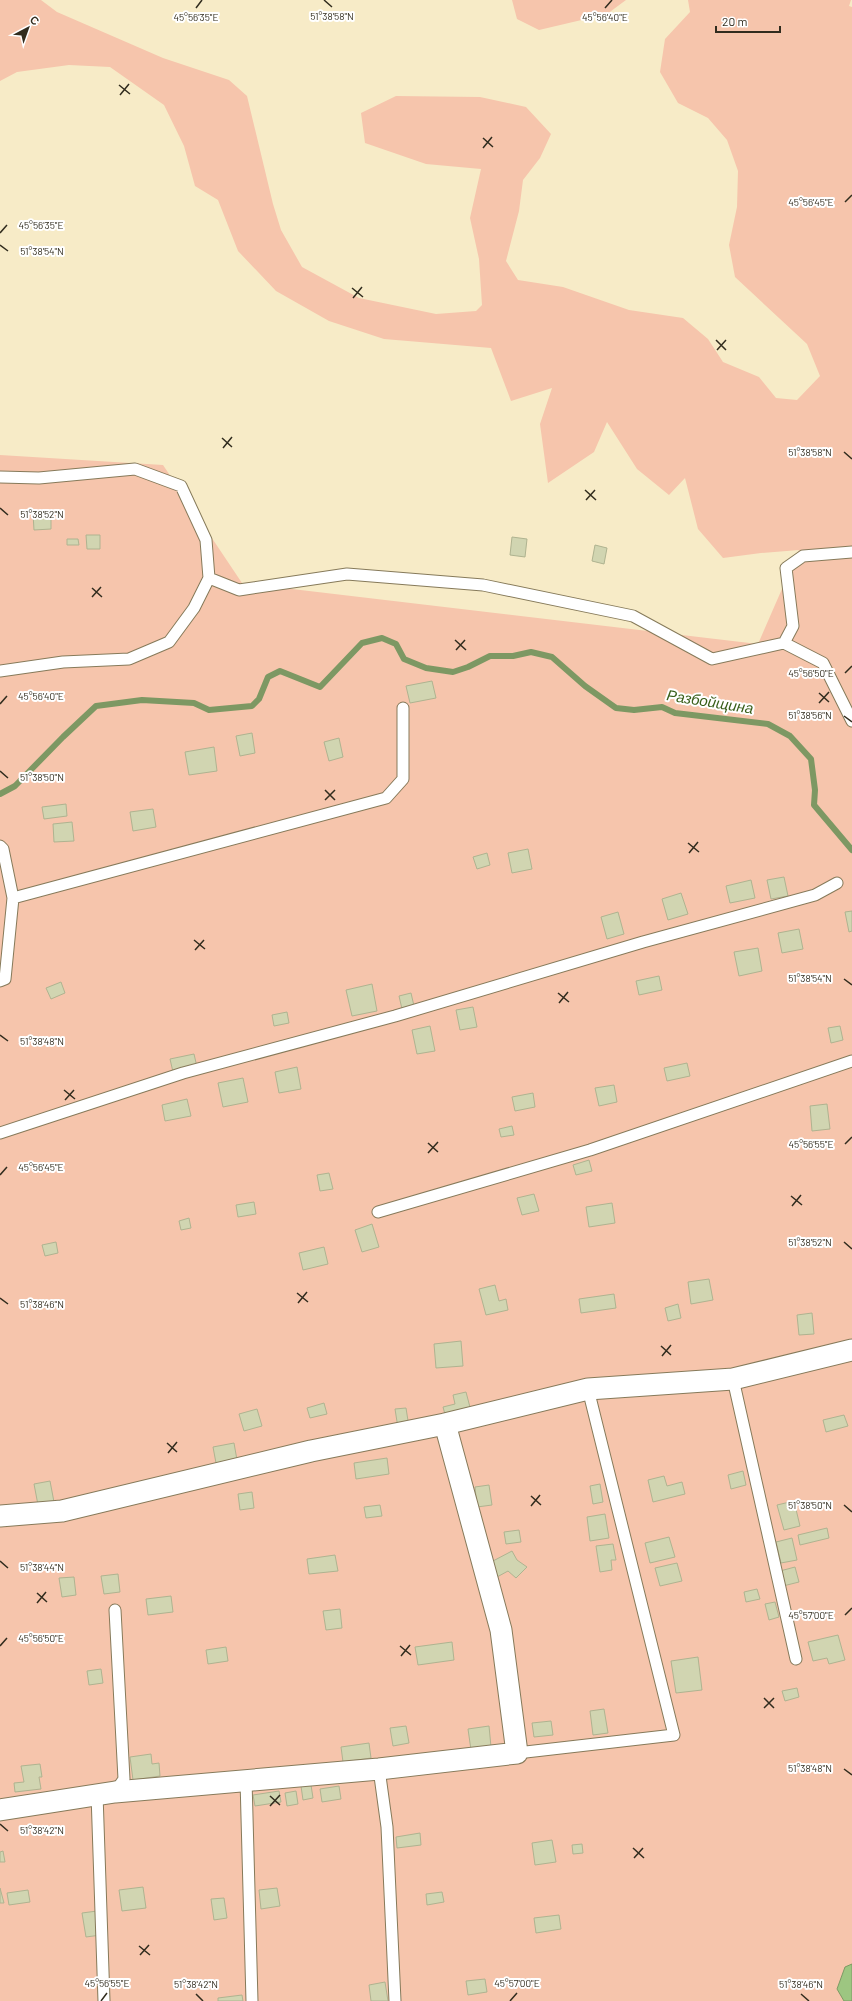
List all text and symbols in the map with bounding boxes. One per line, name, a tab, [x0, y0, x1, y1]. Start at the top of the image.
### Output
north arrow	[8, 8, 48, 48]
scale bar	[716, 8, 780, 34]
text: 51°38'58"N	[310, 10, 354, 22]
text: 45°56'35"E	[173, 11, 219, 23]
text: 45°56'40"E	[582, 11, 628, 23]
text: С	[28, 13, 42, 28]
text: 20 m	[722, 14, 748, 28]
text: 45°56'45"E	[788, 196, 834, 208]
text: 45°56'35"E	[18, 219, 64, 231]
text: 51°38'54"N	[20, 245, 64, 257]
text: 51°38'58"N	[788, 446, 832, 458]
text: 51°38'52"N	[20, 508, 64, 520]
text: 45°56'50"E	[788, 667, 834, 679]
water label: Разбойщина	[665, 685, 755, 717]
text: 45°56'40"E	[18, 690, 64, 702]
text: 51°38'56"N	[788, 709, 832, 721]
text: 51°38'50"N	[20, 771, 64, 783]
text: 51°38'54"N	[788, 972, 832, 984]
text: 51°38'48"N	[20, 1035, 64, 1047]
text: 45°56'55"E	[788, 1138, 834, 1150]
text: 45°56'45"E	[18, 1161, 64, 1173]
text: 51°38'52"N	[788, 1236, 832, 1248]
text: 51°38'46"N	[20, 1298, 64, 1310]
text: 51°38'50"N	[788, 1499, 832, 1511]
text: 51°38'44"N	[20, 1561, 64, 1573]
text: 45°57'00"E	[788, 1609, 834, 1621]
text: 45°56'50"E	[18, 1632, 64, 1644]
text: 51°38'48"N	[788, 1762, 832, 1774]
text: 51°38'42"N	[20, 1824, 64, 1836]
text: 45°56'55"E	[84, 1977, 130, 1989]
text: 45°57'00"E	[494, 1977, 540, 1989]
text: 51°38'42"N	[174, 1978, 218, 1990]
text: 51°38'46"N	[779, 1978, 823, 1990]

